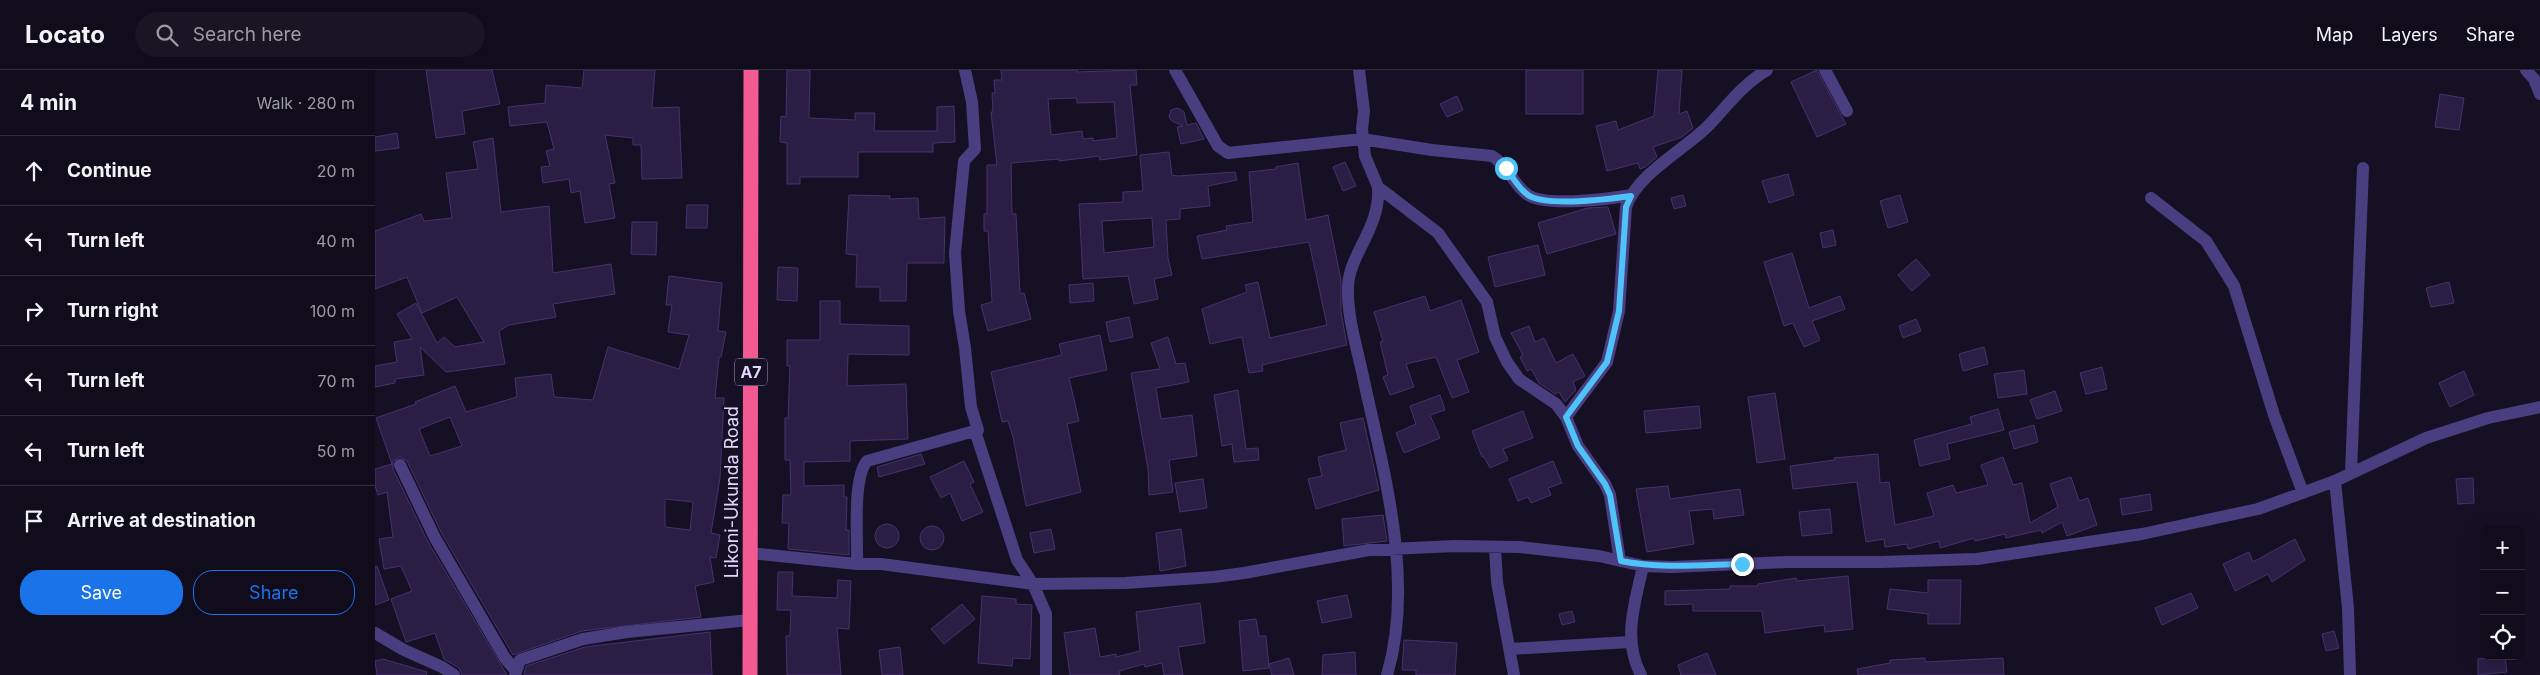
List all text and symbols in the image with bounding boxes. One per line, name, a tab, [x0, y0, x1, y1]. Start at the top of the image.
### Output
search box	[135, 12, 485, 57]
text: Locato	[25, 20, 105, 49]
icon: search	[153, 21, 181, 49]
text: Search here	[193, 23, 301, 46]
text: Map	[2316, 24, 2353, 45]
text: Layers	[2381, 24, 2438, 45]
text: Share	[2466, 24, 2515, 45]
text: 4 min	[20, 90, 77, 115]
text: Walk · 280 m	[257, 93, 355, 113]
icon: ahead	[20, 157, 48, 185]
route start	[1495, 157, 1518, 180]
text: Continue	[67, 159, 152, 182]
text: 20 m	[317, 161, 355, 181]
icon: left	[20, 227, 48, 255]
text: Turn left	[67, 229, 145, 252]
text: 40 m	[316, 231, 355, 251]
icon: right	[20, 297, 48, 325]
text: Turn right	[67, 299, 158, 322]
text: 100 m	[310, 301, 355, 321]
road number: A7	[735, 358, 767, 386]
icon: left	[20, 367, 48, 395]
text: Turn left	[67, 369, 145, 392]
text: 70 m	[318, 371, 355, 391]
street label: Likoni-Ukunda Road	[721, 406, 742, 578]
icon: left	[20, 437, 48, 465]
text: Turn left	[67, 439, 145, 462]
text: 50 m	[317, 441, 355, 461]
icon: arrive	[20, 507, 48, 535]
text: Arrive at destination	[67, 509, 256, 532]
map controls	[2480, 525, 2525, 660]
button: +	[2480, 525, 2525, 570]
route end	[1731, 553, 1754, 576]
button: Save	[20, 570, 183, 615]
button: Share	[193, 570, 355, 615]
button: −	[2480, 570, 2525, 615]
button: locate	[2480, 615, 2525, 660]

